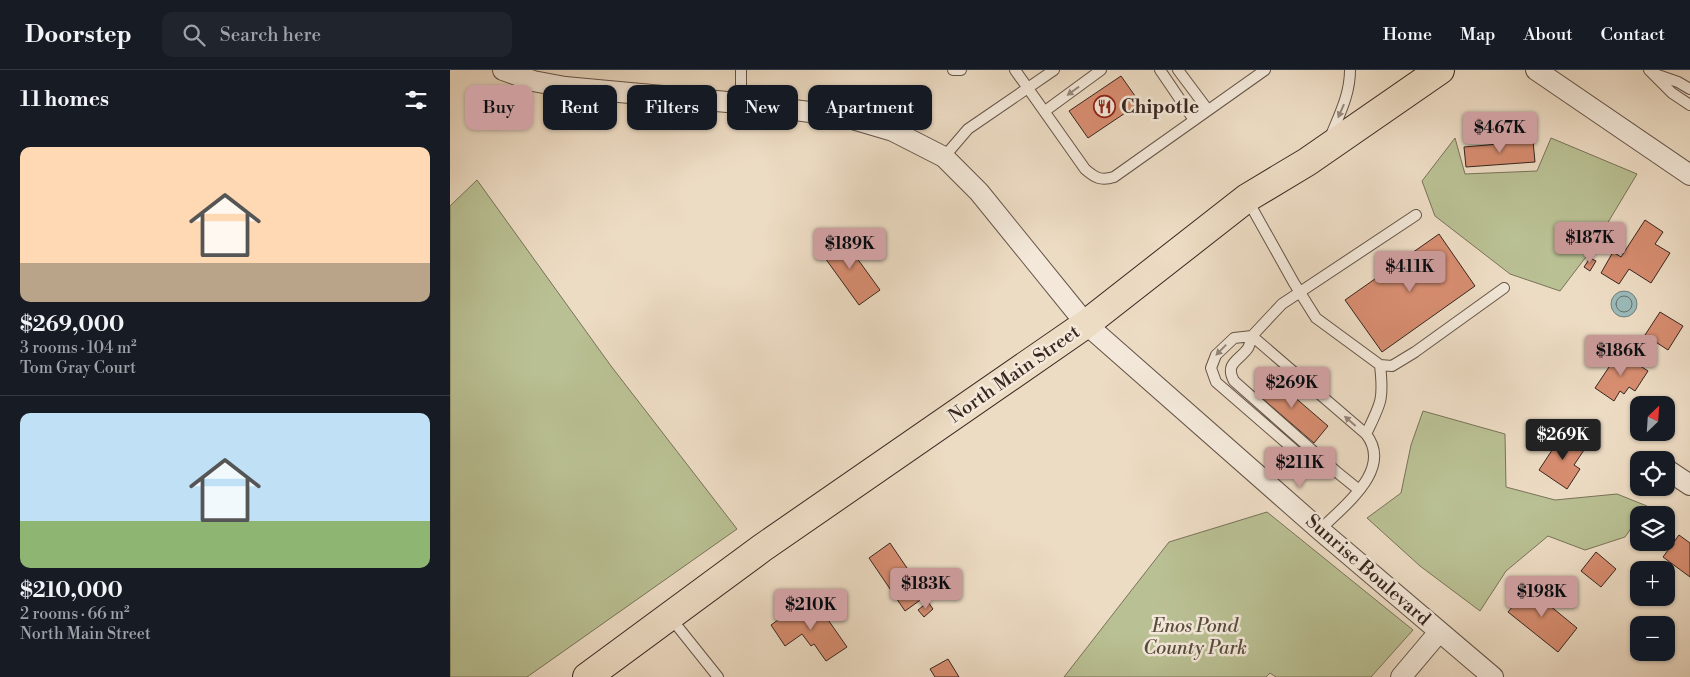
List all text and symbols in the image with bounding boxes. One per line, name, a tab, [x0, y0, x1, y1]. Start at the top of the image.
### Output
search box	[162, 12, 512, 57]
text: Doorstep	[25, 20, 132, 50]
icon: search	[180, 21, 208, 49]
text: Search here	[220, 23, 321, 47]
text: Home	[1383, 23, 1432, 46]
text: Map	[1460, 23, 1496, 46]
text: About	[1524, 23, 1573, 46]
text: Contact	[1601, 23, 1665, 46]
chip: Buy	[465, 85, 533, 130]
chip: Rent	[543, 85, 617, 130]
chip: Filters	[627, 85, 717, 130]
chip: New	[727, 85, 798, 130]
chip: Apartment	[808, 85, 932, 130]
one-way arrow	[1067, 85, 1080, 96]
icon: filters	[402, 86, 430, 114]
text: 11 homes	[20, 87, 109, 113]
restaurant icon: Chipotle	[1093, 95, 1117, 119]
place label: Chipotle	[1121, 95, 1199, 119]
one-way arrow	[1337, 104, 1345, 118]
pin: $467K	[1465, 112, 1535, 154]
text: $467K	[1474, 118, 1526, 138]
icon: home	[180, 180, 270, 270]
pin: $187K	[1555, 222, 1625, 264]
pin: $189K	[815, 228, 885, 270]
text: $187K	[1565, 228, 1615, 248]
text: $189K	[825, 234, 875, 254]
pin: $411K	[1375, 250, 1445, 293]
text: $411K	[1386, 257, 1434, 277]
text: $269,000	[20, 312, 124, 338]
street label: North Main Street	[944, 320, 1085, 428]
pin: $186K	[1586, 334, 1656, 377]
text: 3 rooms · 104 m²	[20, 338, 137, 358]
text: $186K	[1596, 341, 1646, 361]
one-way arrow	[1215, 344, 1227, 356]
text: Tom Gray Court	[20, 358, 136, 378]
pin: $269K	[1257, 366, 1327, 409]
text: $269K	[1266, 373, 1318, 393]
north arrow	[1630, 396, 1675, 441]
map controls	[1630, 396, 1675, 661]
one-way arrow	[1344, 415, 1357, 426]
pin: $269K	[1528, 418, 1598, 461]
text: $269K	[1537, 425, 1589, 445]
icon: home	[180, 445, 270, 535]
pin: $211K	[1265, 446, 1335, 489]
button: locate	[1630, 451, 1675, 496]
text: $211K	[1276, 453, 1324, 473]
button: layers	[1630, 506, 1675, 551]
street label: Sunrise Boulevard	[1301, 509, 1436, 631]
button: +	[1630, 561, 1675, 606]
pin: $183K	[891, 568, 961, 610]
text: $183K	[901, 574, 951, 594]
pin: $198K	[1507, 576, 1577, 618]
text: $210,000	[20, 578, 123, 604]
text: $198K	[1517, 582, 1567, 602]
pin: $210K	[776, 588, 846, 631]
text: $210K	[785, 595, 837, 615]
text: 2 rooms · 66 m²	[20, 604, 130, 624]
park label: Enos Pond County Park	[1143, 614, 1247, 660]
button: −	[1630, 616, 1675, 661]
text: North Main Street	[20, 624, 151, 644]

